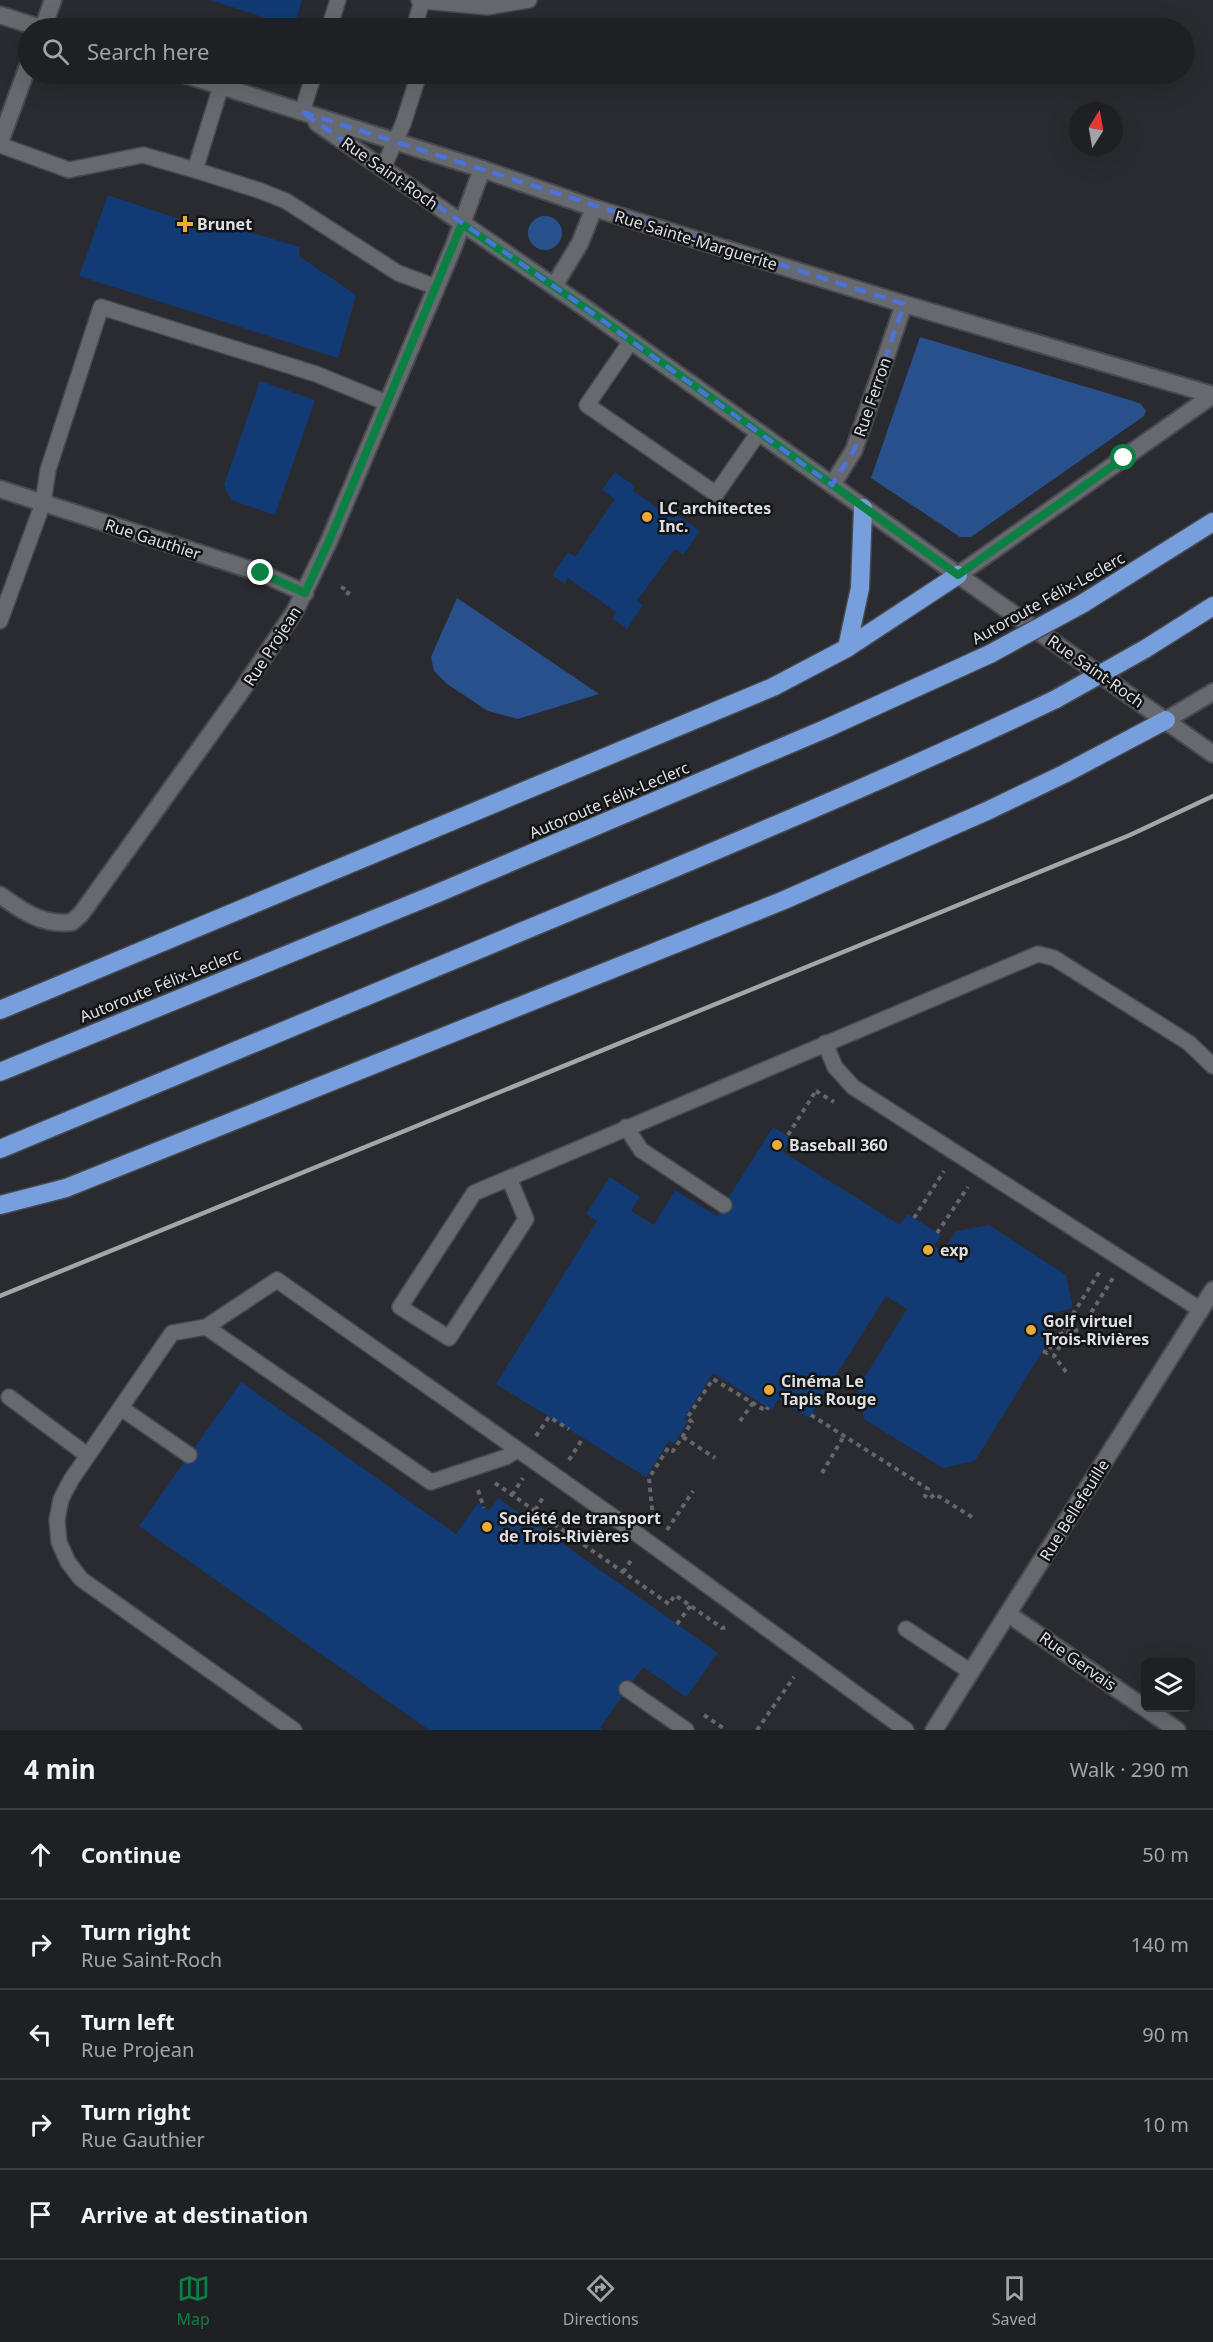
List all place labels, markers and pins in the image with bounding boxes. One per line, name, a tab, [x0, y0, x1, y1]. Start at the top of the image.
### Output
place label: Brunet	[197, 213, 252, 235]
marker: Brunet	[178, 217, 192, 231]
place label: LC architectes Inc.	[659, 497, 771, 537]
marker: LC architectes Inc.	[640, 510, 654, 524]
place label: Baseball 360	[789, 1134, 888, 1156]
marker: Baseball 360	[770, 1138, 784, 1152]
place label: exp	[940, 1239, 969, 1261]
marker: exp	[921, 1243, 935, 1257]
place label: Golf virtuel Trois-Rivières	[1043, 1310, 1149, 1350]
marker: Golf virtuel Trois-Rivières	[1024, 1323, 1038, 1337]
place label: Cinéma Le Tapis Rouge	[781, 1370, 876, 1410]
marker: Cinéma Le Tapis Rouge	[762, 1383, 776, 1397]
place label: Société de transport de Trois-Rivières	[499, 1507, 661, 1547]
marker: Société de transport de Trois-Rivières	[480, 1520, 494, 1534]

